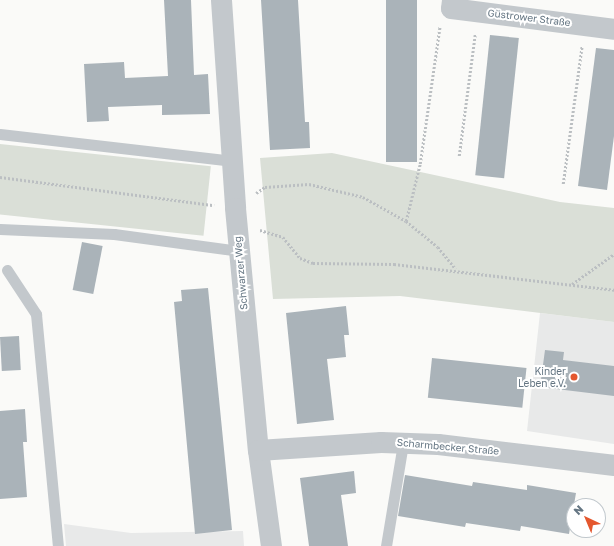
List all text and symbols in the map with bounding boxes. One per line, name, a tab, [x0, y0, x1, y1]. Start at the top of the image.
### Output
street label: Güstrower Straße	[487, 7, 571, 29]
street label: Schwarzer Weg	[232, 236, 250, 310]
place label: Kinder Leben e.V.	[518, 365, 566, 388]
marker: Kinder Leben e.V.	[569, 372, 579, 382]
street label: Scharmbecker Straße	[396, 437, 500, 457]
north arrow	[566, 498, 606, 538]
text: N	[570, 502, 586, 517]

